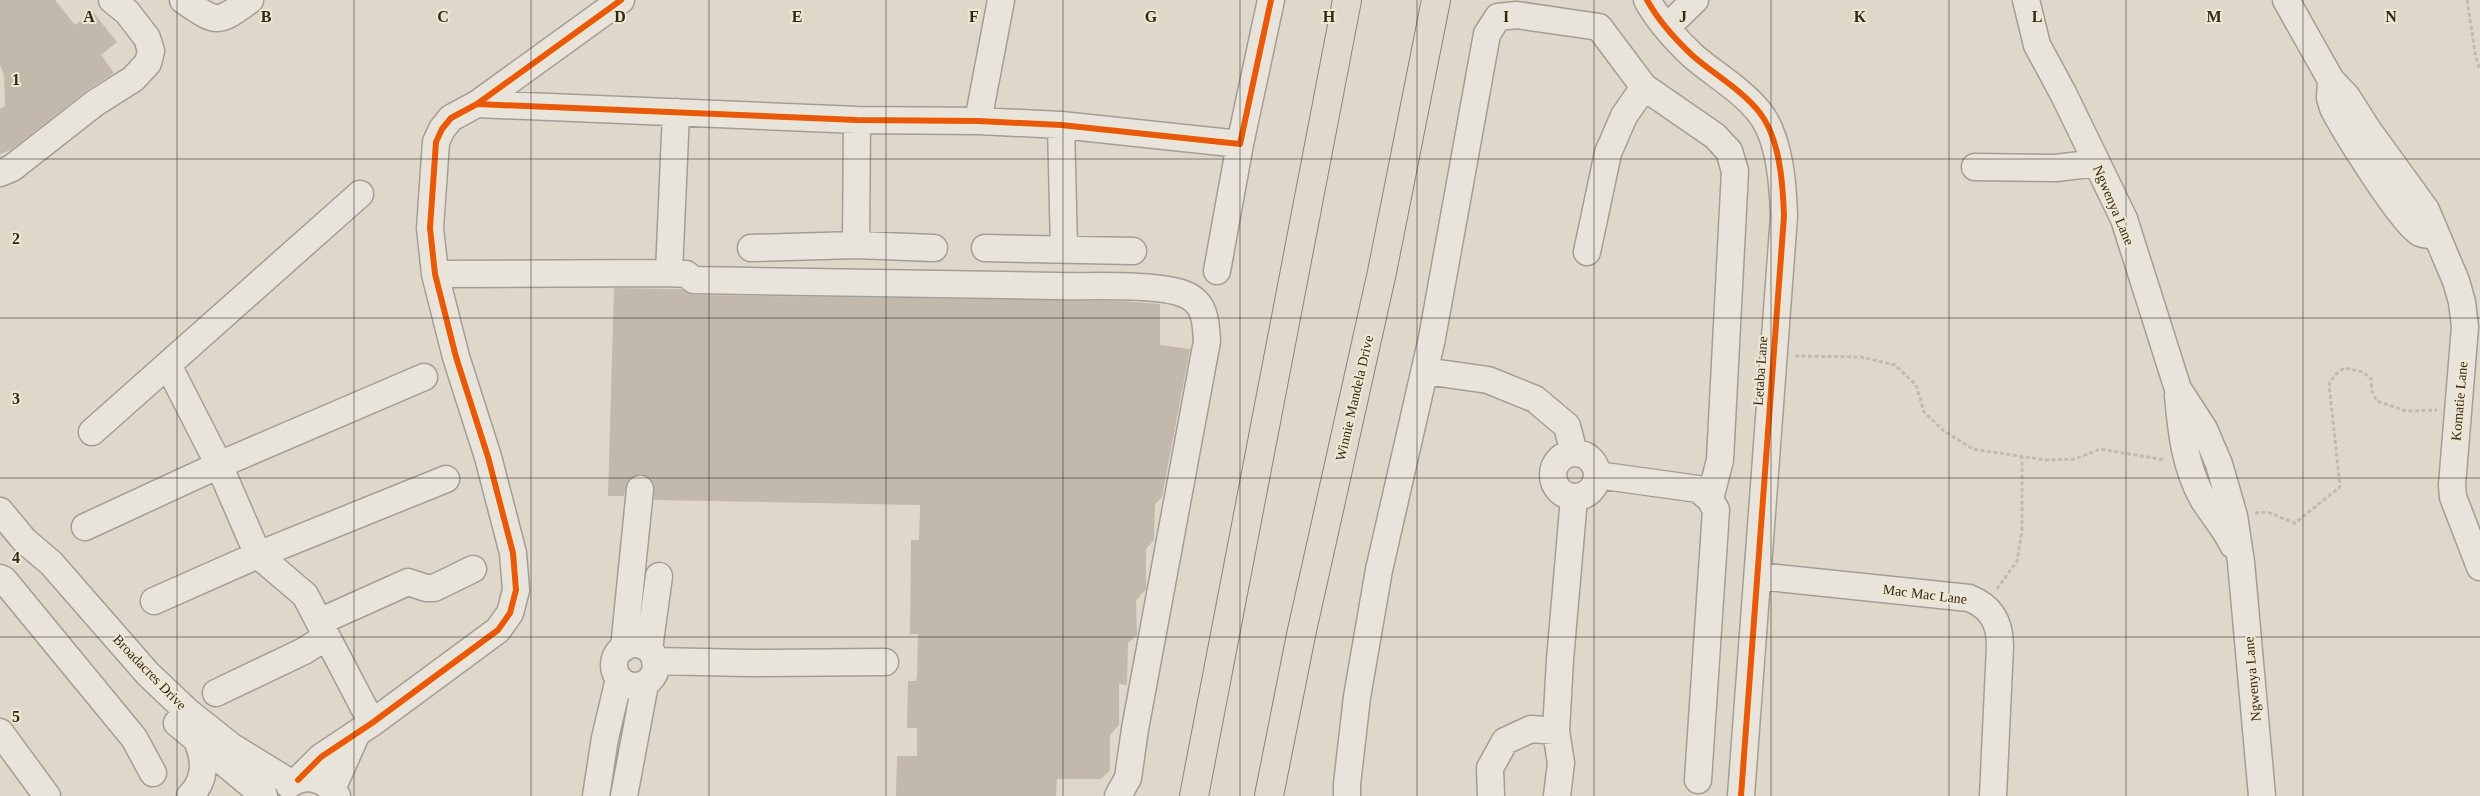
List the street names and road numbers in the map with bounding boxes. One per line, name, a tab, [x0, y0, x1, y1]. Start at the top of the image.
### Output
street label: Ngwenya Lane	[2090, 163, 2137, 247]
street label: Winnie Mandela Drive	[1333, 334, 1376, 462]
street label: Letaba Lane	[1751, 336, 1770, 406]
street label: Komatie Lane	[2449, 361, 2470, 441]
street label: Mac Mac Lane	[1882, 582, 1968, 607]
street label: Broadacres Drive	[110, 632, 189, 713]
street label: Ngwenya Lane	[2241, 636, 2264, 722]

